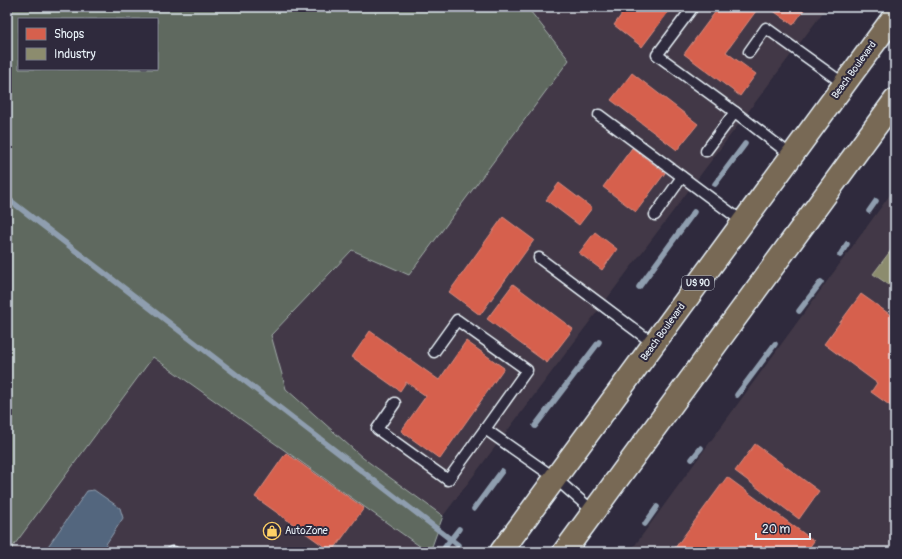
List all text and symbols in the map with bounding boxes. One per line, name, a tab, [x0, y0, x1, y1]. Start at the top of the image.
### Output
legend	[18, 18, 158, 70]
text: Shops	[54, 27, 85, 42]
street label: Beach Boulevard	[829, 39, 879, 101]
text: Industry	[54, 47, 96, 62]
road number: US 90	[682, 276, 714, 290]
street label: Beach Boulevard	[638, 301, 688, 363]
scale bar	[756, 515, 810, 541]
shop icon: AutoZone	[262, 521, 282, 541]
text: 20 m	[762, 522, 791, 537]
place label: AutoZone	[285, 525, 328, 537]

